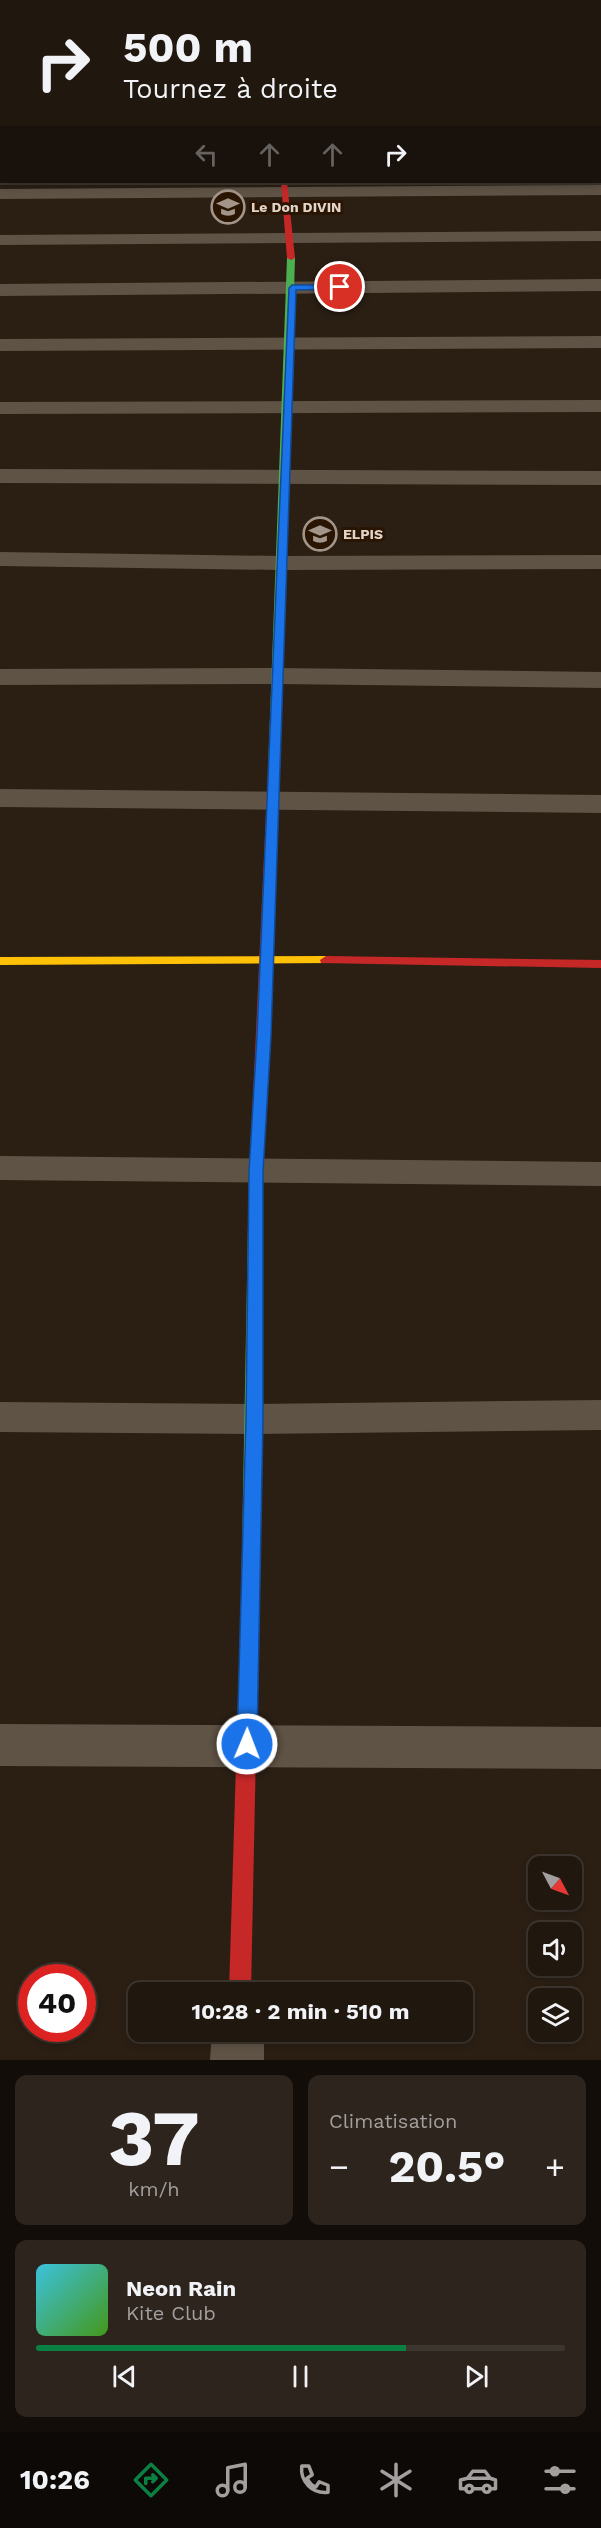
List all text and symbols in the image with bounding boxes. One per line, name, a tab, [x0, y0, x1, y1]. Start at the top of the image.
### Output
text: 500 m	[123, 23, 253, 72]
icon: right	[24, 24, 102, 102]
text: Tournez à droite	[123, 73, 338, 105]
icon: left	[190, 138, 223, 171]
icon: ahead	[253, 138, 286, 171]
icon: ahead	[316, 138, 349, 171]
icon: right	[379, 138, 412, 171]
school or university icon: Le Don DIVIN	[210, 189, 246, 225]
place label: Le Don DIVIN	[251, 199, 341, 215]
pin	[314, 261, 365, 312]
icon: arrive	[323, 270, 356, 303]
school or university icon: ELPIS	[302, 516, 338, 552]
place label: ELPIS	[343, 526, 383, 542]
position arrow	[215, 1712, 279, 1776]
north arrow	[528, 1856, 582, 1910]
map controls	[528, 1856, 582, 2042]
button: sound	[528, 1922, 582, 1976]
speed limit sign: 40	[18, 1964, 96, 2042]
button: layers	[528, 1988, 582, 2042]
text: 10:28 · 2 min · 510 m	[191, 1999, 410, 2024]
text: 37	[108, 2092, 200, 2184]
text: Climatisation	[329, 2109, 457, 2133]
text: 20.5°	[389, 2140, 505, 2193]
text: −	[329, 2147, 349, 2186]
text: +	[545, 2147, 565, 2186]
text: km/h	[128, 2177, 180, 2201]
text: Neon Rain	[126, 2276, 236, 2301]
text: Kite Club	[126, 2301, 216, 2325]
icon: previous	[108, 2360, 141, 2393]
icon: pause	[284, 2360, 317, 2393]
icon: next	[460, 2360, 493, 2393]
icon: directions	[130, 2459, 172, 2501]
icon: music	[212, 2459, 254, 2501]
icon: phone	[293, 2459, 335, 2501]
icon: climate	[375, 2459, 417, 2501]
icon: car	[457, 2459, 499, 2501]
icon: filters	[539, 2459, 581, 2501]
text: 10:26	[20, 2464, 90, 2496]

